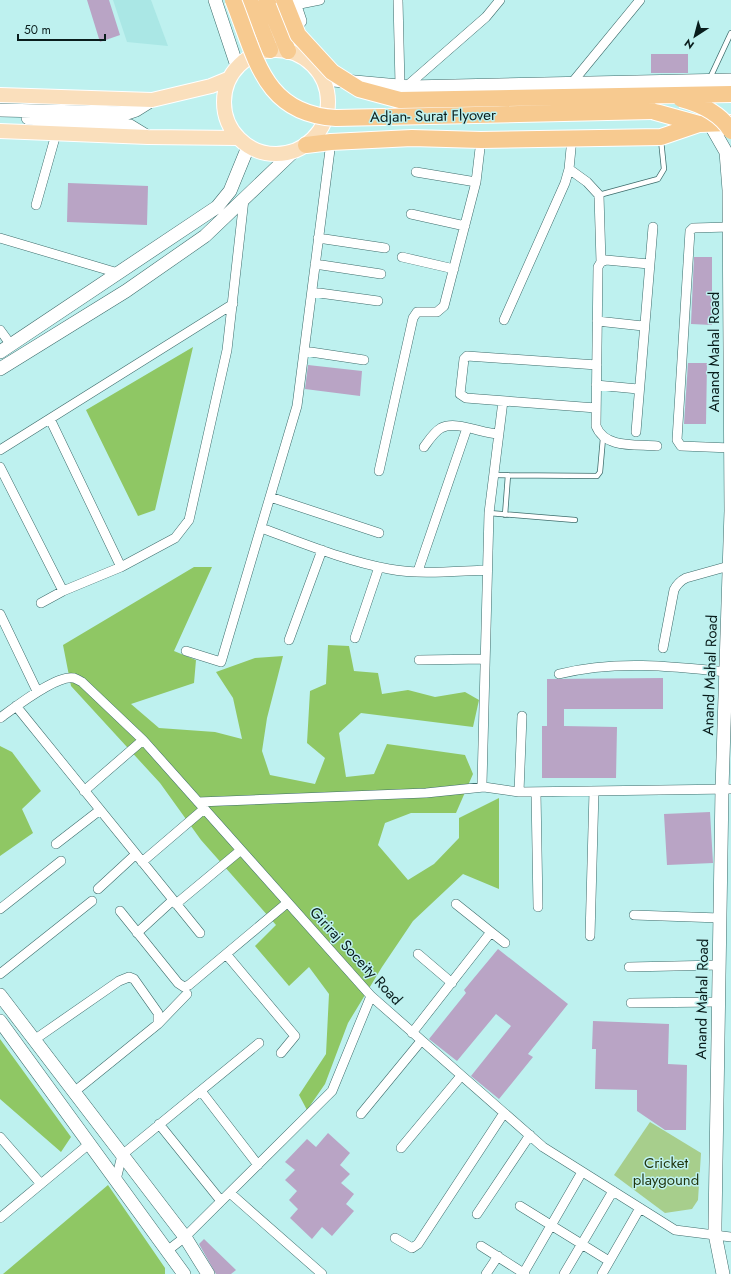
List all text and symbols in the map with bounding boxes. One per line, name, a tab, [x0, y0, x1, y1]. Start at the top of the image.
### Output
scale bar	[18, 16, 105, 42]
north arrow	[675, 16, 715, 56]
text: 50 m	[24, 21, 51, 39]
text: N	[681, 35, 697, 53]
street label: Adjan- Surat Flyover	[370, 104, 497, 128]
street label: Anand Mahal Road	[703, 292, 725, 412]
street label: Anand Mahal Road	[697, 614, 723, 736]
street label: Giriraj Soceity Road	[304, 902, 408, 1010]
street label: Anand Mahal Road	[690, 938, 714, 1060]
park label: Cricket playgound	[633, 1152, 699, 1191]

